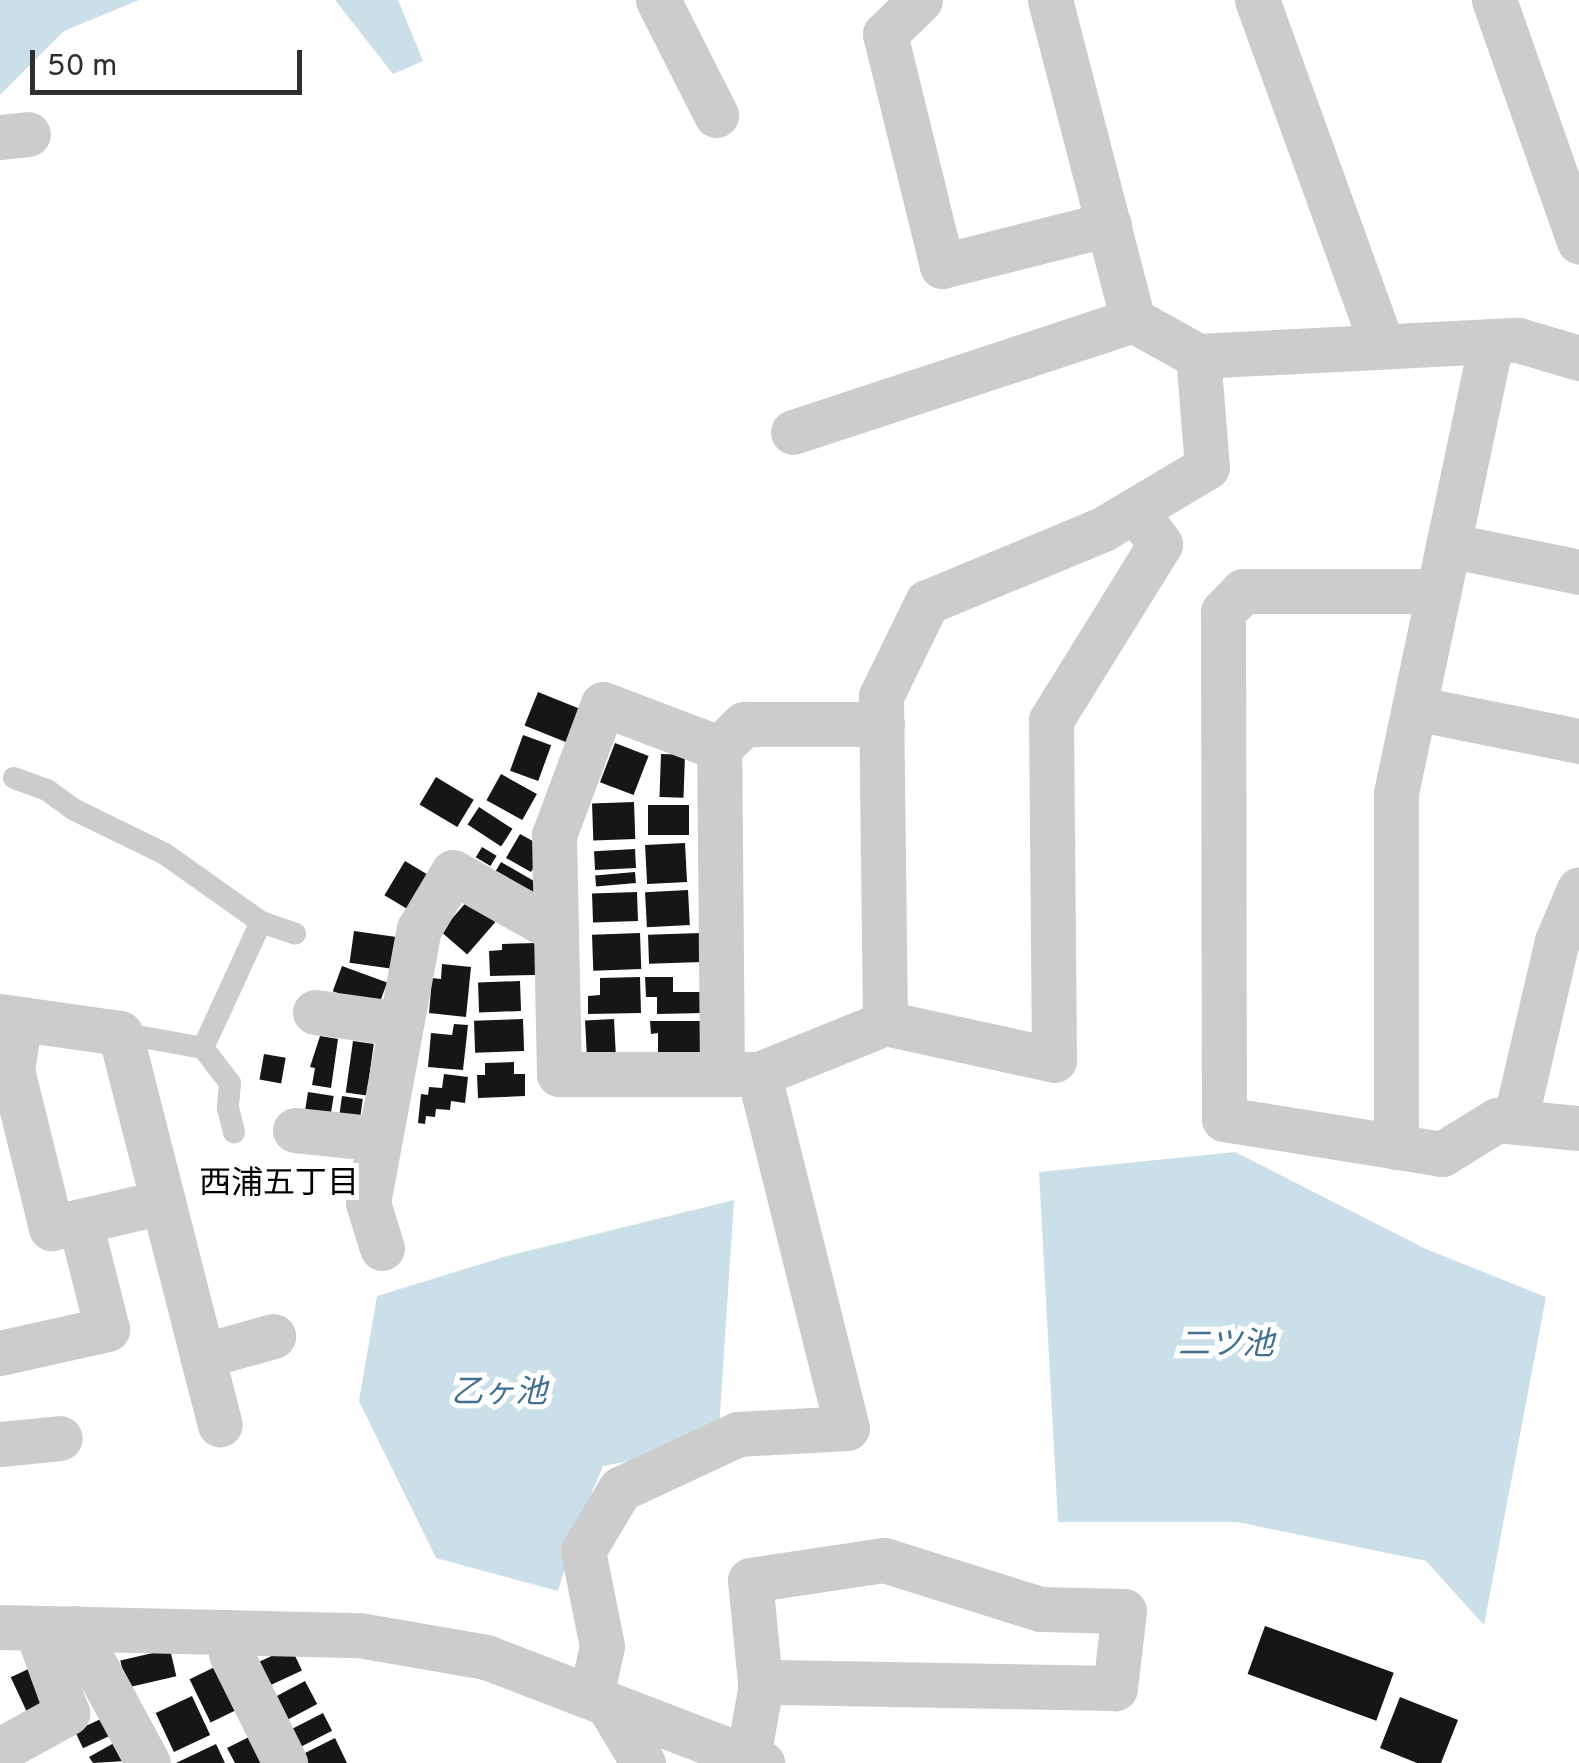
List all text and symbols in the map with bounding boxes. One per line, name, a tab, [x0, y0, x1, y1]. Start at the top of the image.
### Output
scale bar	[35, 30, 308, 92]
text: 50 m	[47, 49, 117, 86]
district label: 西浦五丁目	[199, 1166, 359, 1204]
water label: 二ツ池	[1178, 1327, 1274, 1365]
water label: 乙ヶ池	[451, 1375, 547, 1413]

